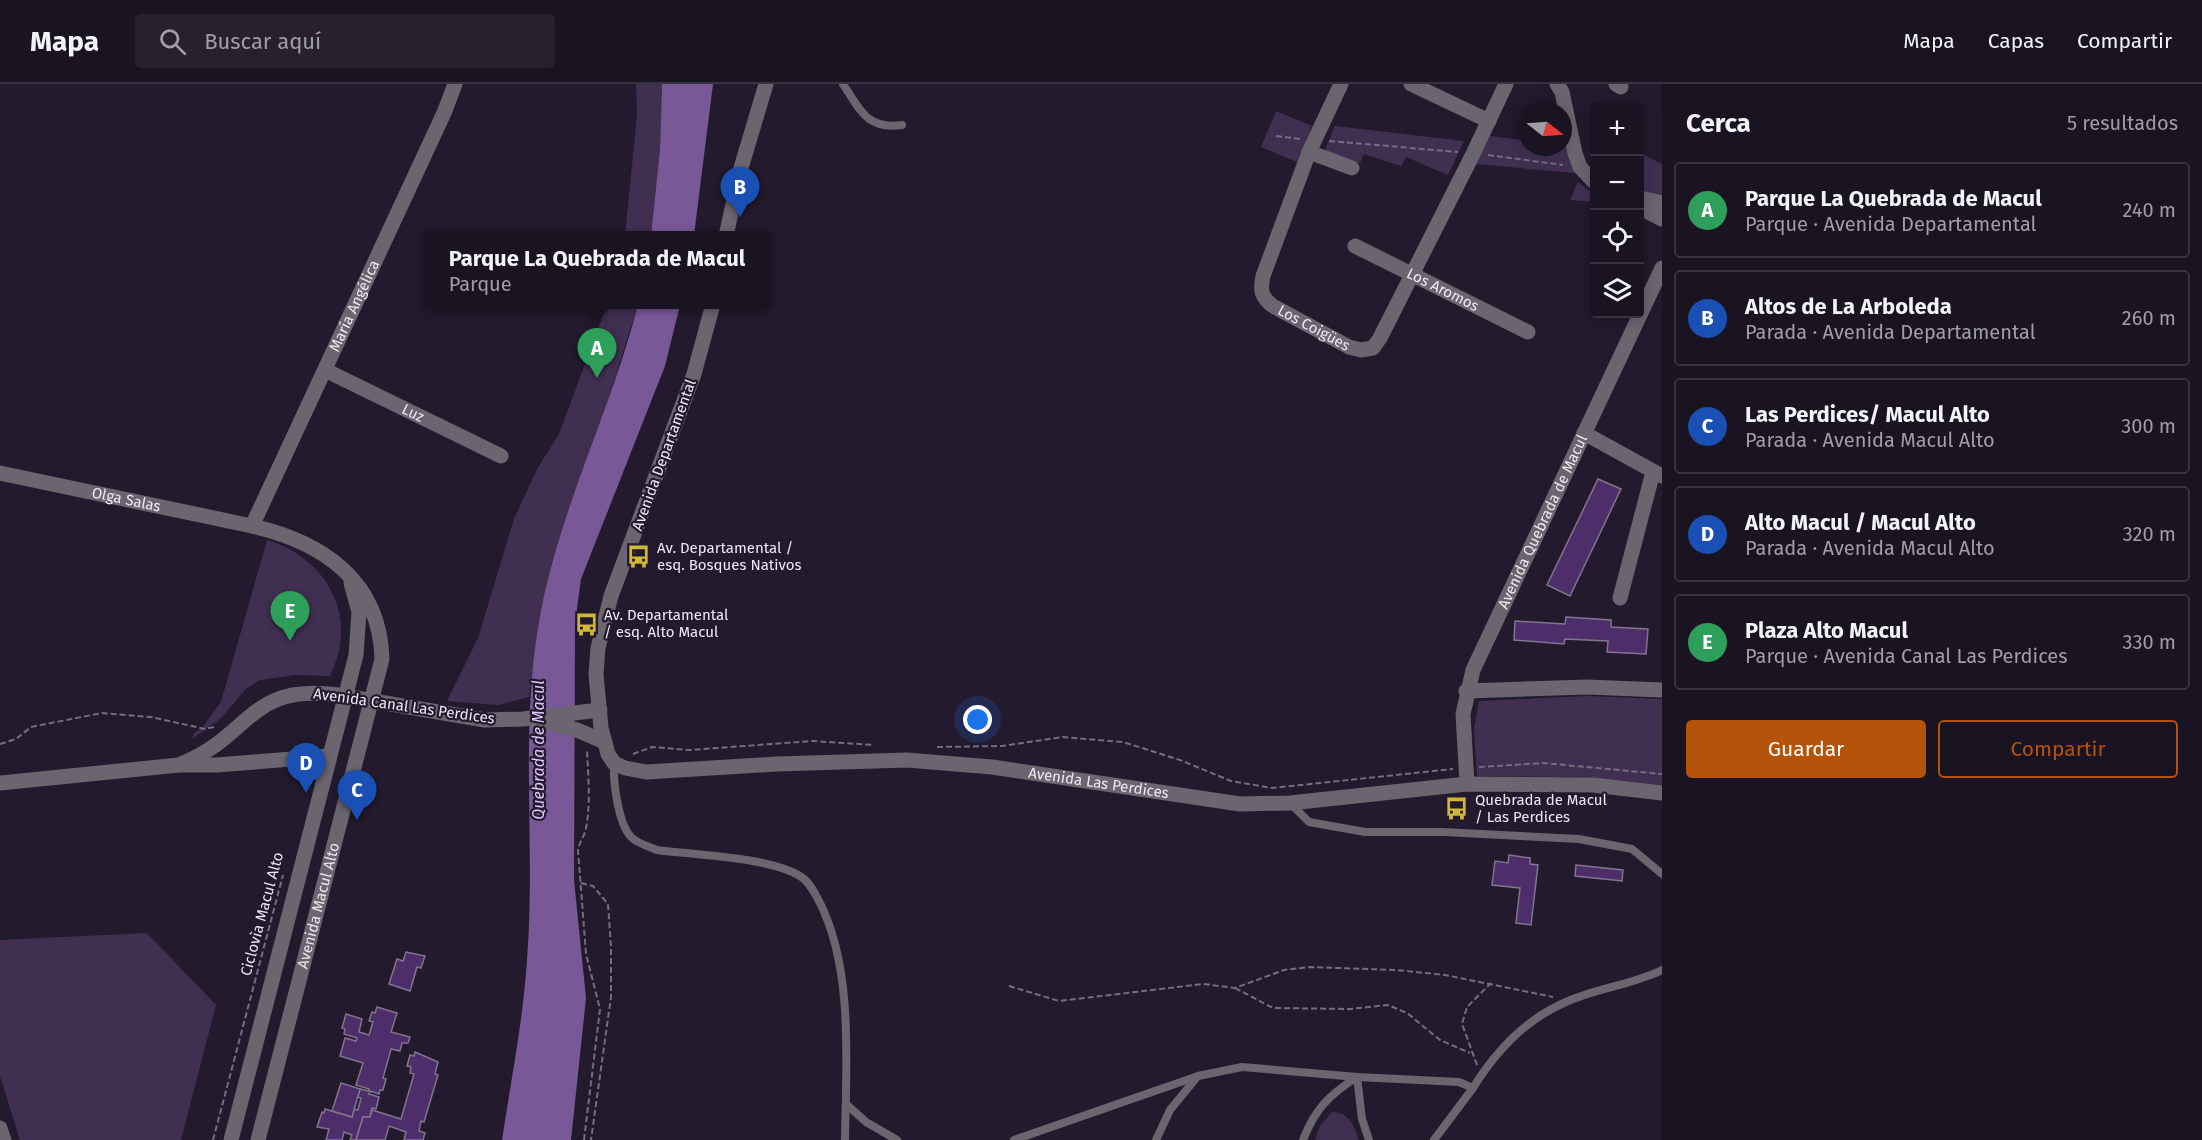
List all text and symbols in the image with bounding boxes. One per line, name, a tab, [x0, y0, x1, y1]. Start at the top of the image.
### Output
search box	[135, 14, 555, 68]
text: Mapa	[30, 25, 99, 58]
icon: search	[156, 25, 189, 58]
text: Buscar aquí	[204, 28, 321, 55]
text: Mapa	[1903, 28, 1955, 54]
text: Capas	[1988, 28, 2044, 54]
text: Compartir	[2077, 28, 2172, 54]
north arrow	[1518, 102, 1572, 156]
map controls	[1590, 102, 1644, 318]
button: +	[1590, 102, 1644, 156]
text: Cerca	[1686, 108, 1751, 139]
text: 5 resultados	[2067, 111, 2178, 135]
button: −	[1590, 156, 1644, 210]
pin: B	[720, 168, 760, 217]
text: Parque La Quebrada de Macul	[1745, 185, 2042, 212]
text: A	[1702, 198, 1713, 222]
text: 240 m	[2122, 198, 2176, 222]
button: locate	[1590, 210, 1644, 264]
text: Parque · Avenida Departamental	[1745, 212, 2036, 236]
popup	[423, 231, 771, 309]
text: Parque La Quebrada de Macul	[449, 245, 745, 272]
street label: María Angélica	[325, 257, 383, 354]
street label: Los Aromos	[1404, 264, 1482, 315]
button: layers	[1590, 264, 1644, 318]
text: Parque	[449, 272, 512, 296]
text: Altos de La Arboleda	[1745, 293, 1952, 320]
street label: Los Coigües	[1275, 301, 1353, 355]
text: B	[1701, 306, 1714, 330]
text: 260 m	[2122, 306, 2176, 330]
text: Parada · Avenida Departamental	[1745, 320, 2036, 344]
pin: A	[578, 328, 616, 378]
street label: Avenida Departamental	[628, 376, 700, 533]
street label: Luz	[399, 400, 428, 426]
text: Las Perdices/ Macul Alto	[1745, 401, 1990, 428]
text: C	[1702, 414, 1713, 438]
text: 300 m	[2121, 414, 2176, 438]
text: Parada · Avenida Macul Alto	[1745, 428, 1995, 452]
street label: Avenida Quebrada de Macul	[1494, 431, 1592, 612]
street label: Olga Salas	[90, 484, 162, 516]
text: Alto Macul / Macul Alto	[1745, 509, 1976, 536]
text: D	[1701, 522, 1714, 546]
text: 320 m	[2123, 522, 2176, 546]
text: Parada · Avenida Macul Alto	[1745, 536, 1995, 560]
place label: Av. Departamental / esq. Bosques Nativos	[657, 539, 802, 574]
bus stop icon: Av. Departamental / esq. Bosques Nativos	[626, 544, 652, 570]
pin: E	[270, 592, 310, 641]
place label: Av. Departamental / esq. Alto Macul	[604, 606, 729, 641]
bus stop icon: Av. Departamental / esq. Alto Macul	[573, 611, 599, 637]
text: Plaza Alto Macul	[1745, 617, 1908, 644]
text: E	[1702, 630, 1713, 654]
text: 330 m	[2122, 630, 2176, 654]
text: Parque · Avenida Canal Las Perdices	[1745, 644, 2068, 668]
water label: Quebrada de Macul	[529, 680, 548, 820]
street label: Avenida Canal Las Perdices	[312, 684, 496, 728]
your location	[963, 705, 992, 734]
button: Guardar	[1686, 720, 1926, 778]
button: Compartir	[1938, 720, 2178, 778]
pin: D	[286, 744, 326, 793]
street label: Avenida Las Perdices	[1027, 764, 1170, 802]
pin: C	[338, 770, 376, 820]
place label: Quebrada de Macul / Las Perdices	[1475, 791, 1607, 826]
bus stop icon: Quebrada de Macul / Las Perdices	[1444, 796, 1470, 822]
street label: Avenida Macul Alto	[294, 841, 343, 971]
street label: Ciclovìa Macul Alto	[237, 850, 287, 978]

